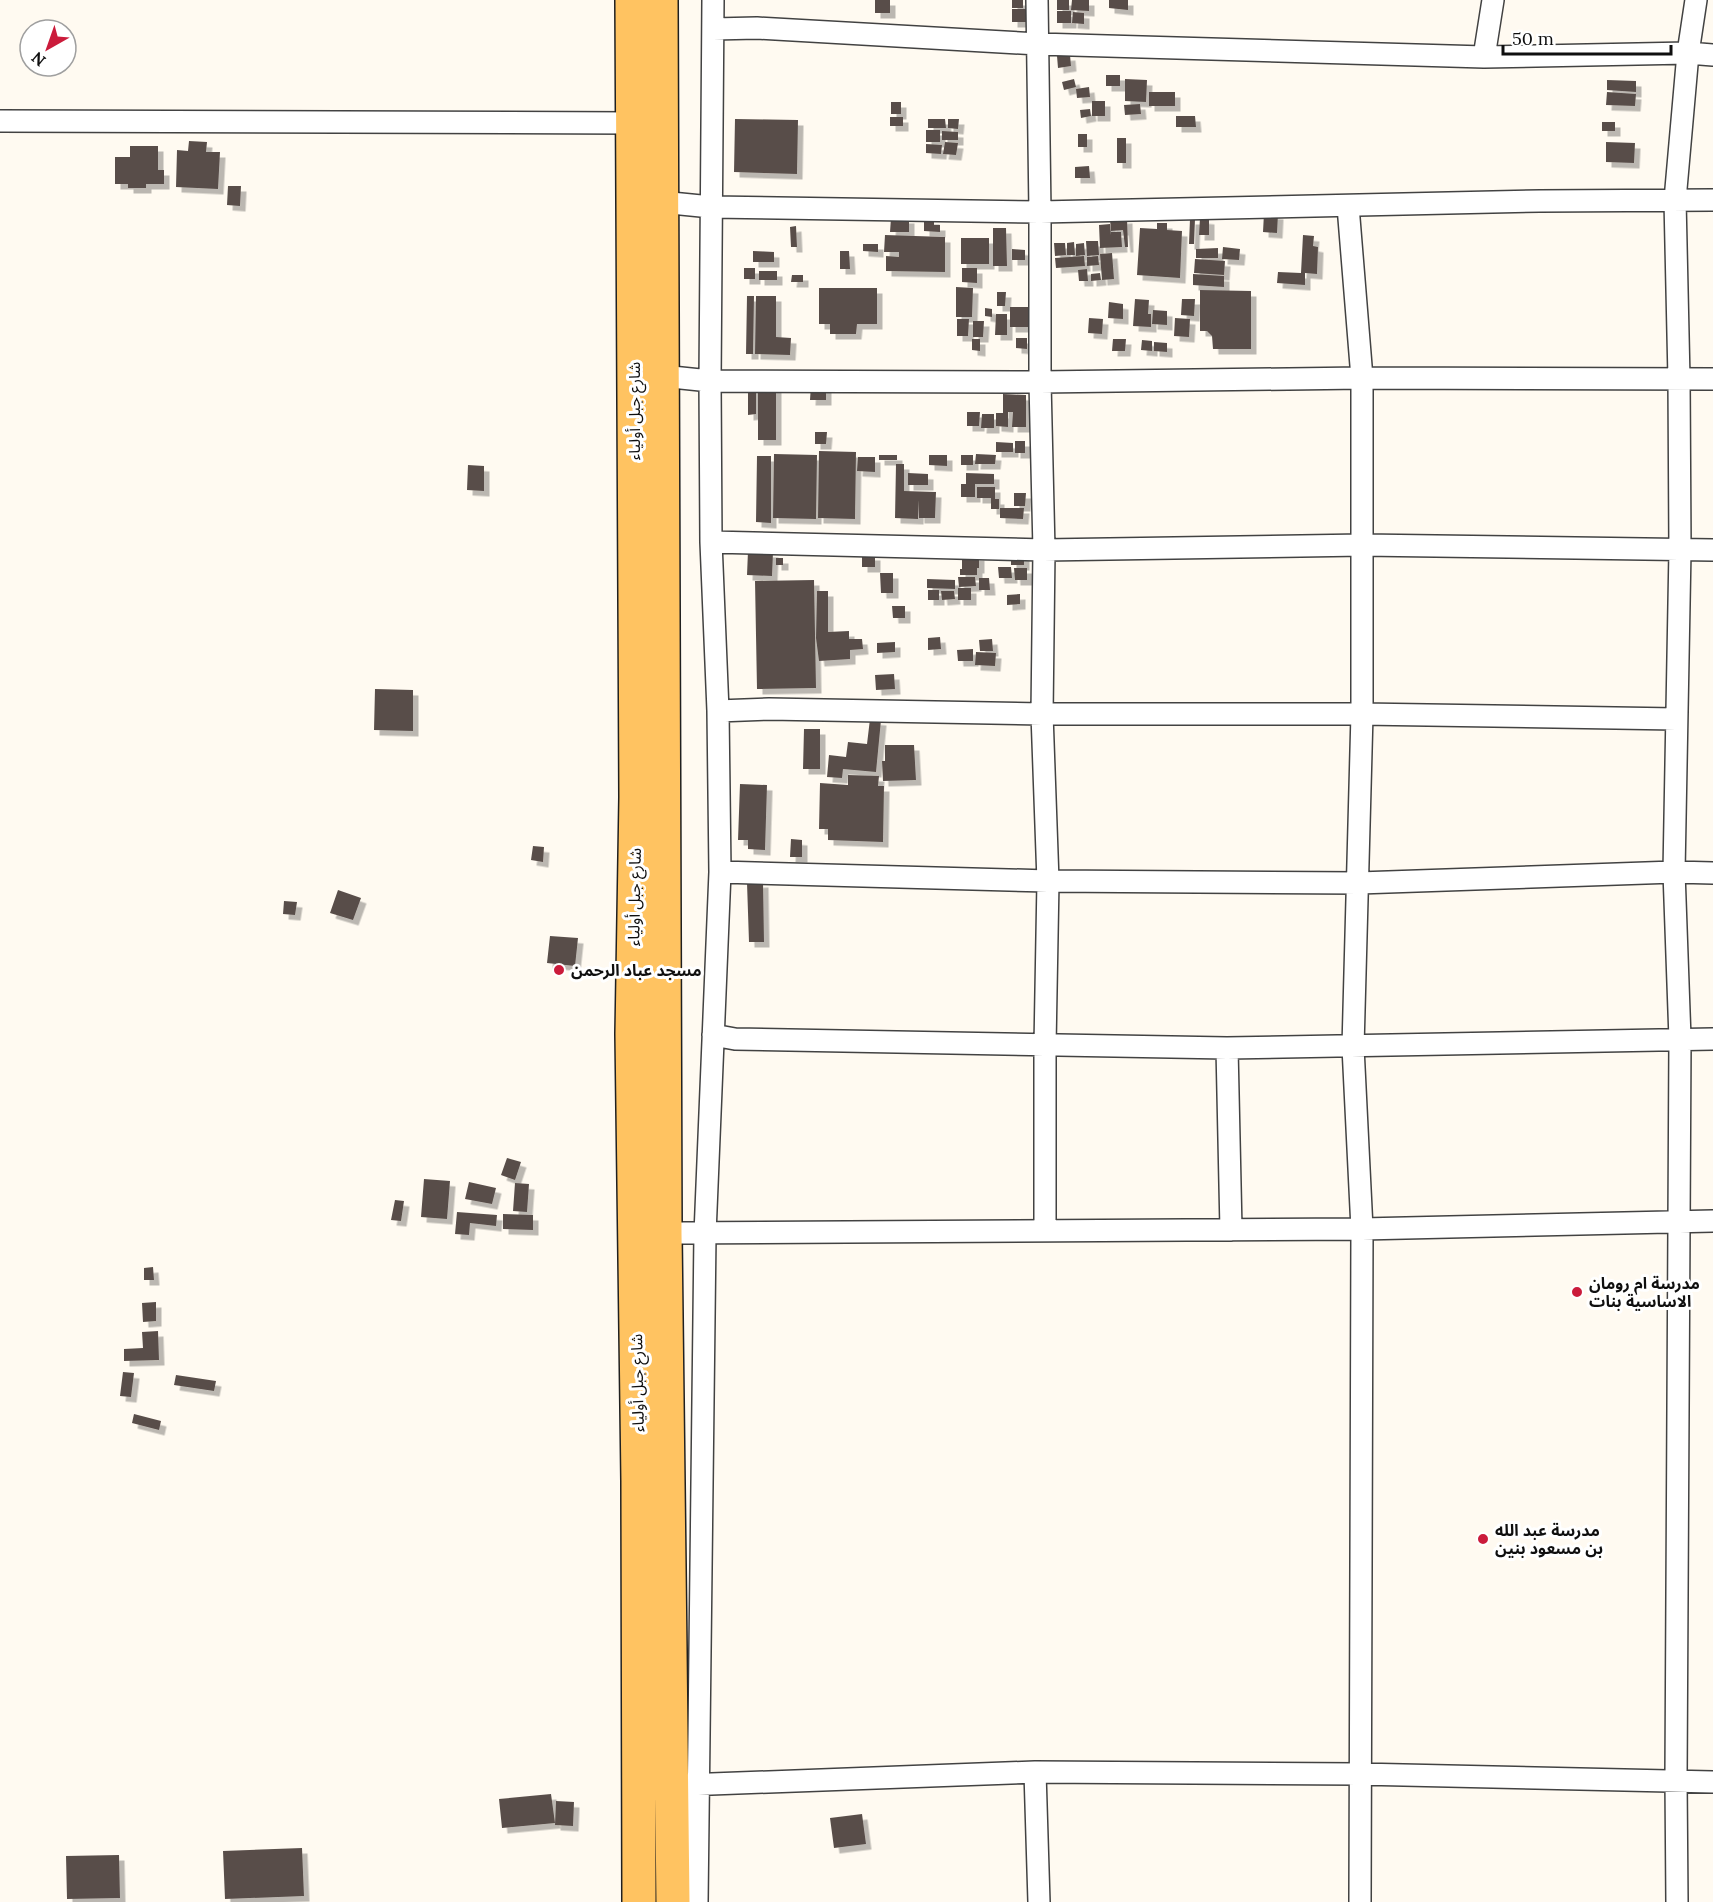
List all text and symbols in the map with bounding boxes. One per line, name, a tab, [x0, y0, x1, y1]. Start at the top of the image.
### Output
north arrow	[18, 18, 78, 78]
scale bar	[1503, 18, 1671, 56]
text: 50 m	[1512, 27, 1554, 50]
text: N	[27, 48, 50, 71]
street label: شارع جبل أولياء	[624, 362, 647, 460]
street label: شارع جبل أولياء	[623, 848, 648, 946]
place label: مسجد عباد الرحمن	[571, 960, 702, 980]
marker: مسجد عباد الرحمن	[552, 963, 566, 977]
place label: مدرسة ام رومان الاساسية بنات	[1589, 1273, 1700, 1311]
marker: مدرسة ام رومان الاساسية بنات	[1570, 1285, 1584, 1299]
street label: شارع جبل أولياء	[626, 1334, 651, 1432]
place label: مدرسة عبد الله بن مسعود بنين	[1495, 1520, 1603, 1558]
marker: مدرسة عبد الله بن مسعود بنين	[1476, 1532, 1490, 1546]

